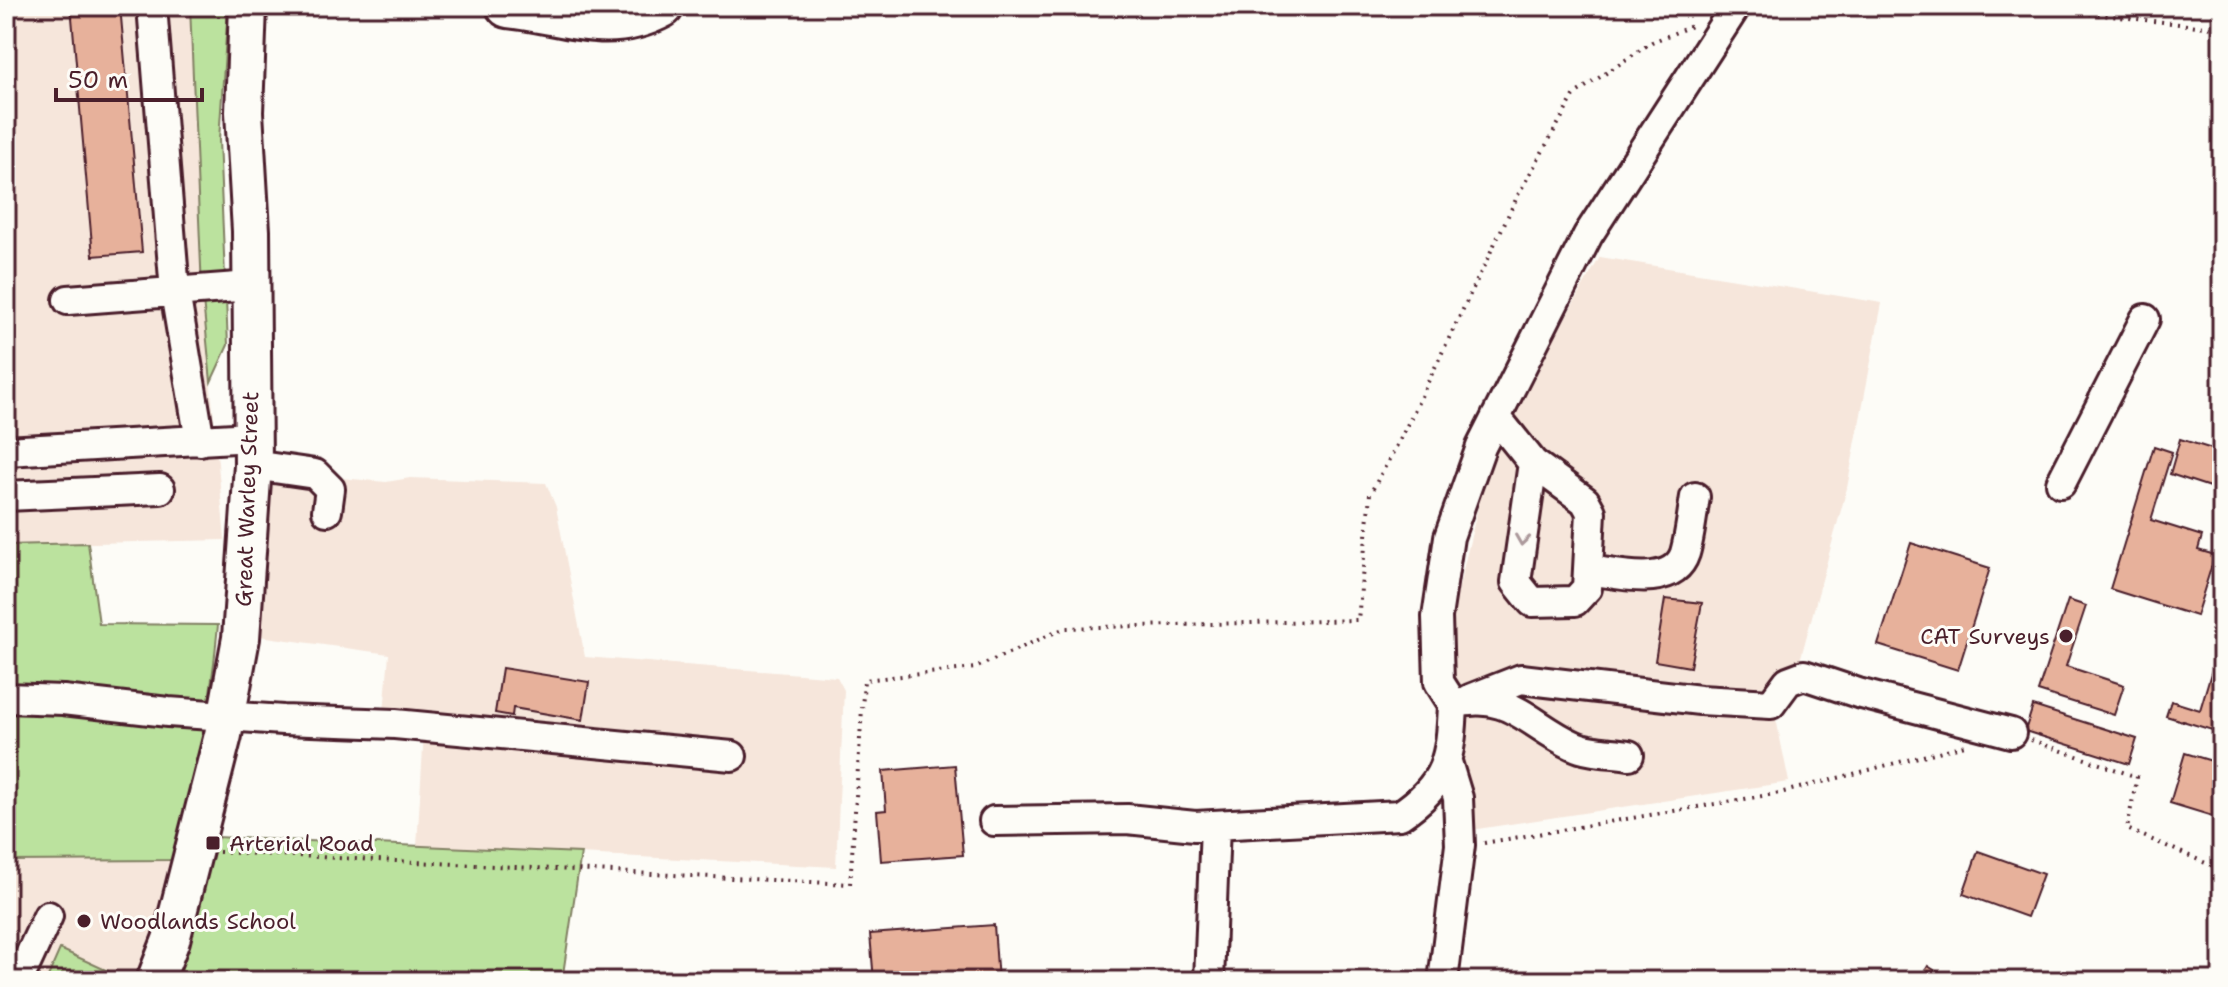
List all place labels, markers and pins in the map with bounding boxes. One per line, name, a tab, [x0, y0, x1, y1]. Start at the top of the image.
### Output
place label: CAT Surveys	[1920, 622, 2050, 651]
marker: CAT Surveys	[2057, 627, 2075, 645]
place label: Arterial Road	[229, 829, 374, 858]
marker: Arterial Road	[204, 834, 222, 852]
place label: Woodlands School	[100, 907, 296, 936]
marker: Woodlands School	[75, 912, 93, 930]

